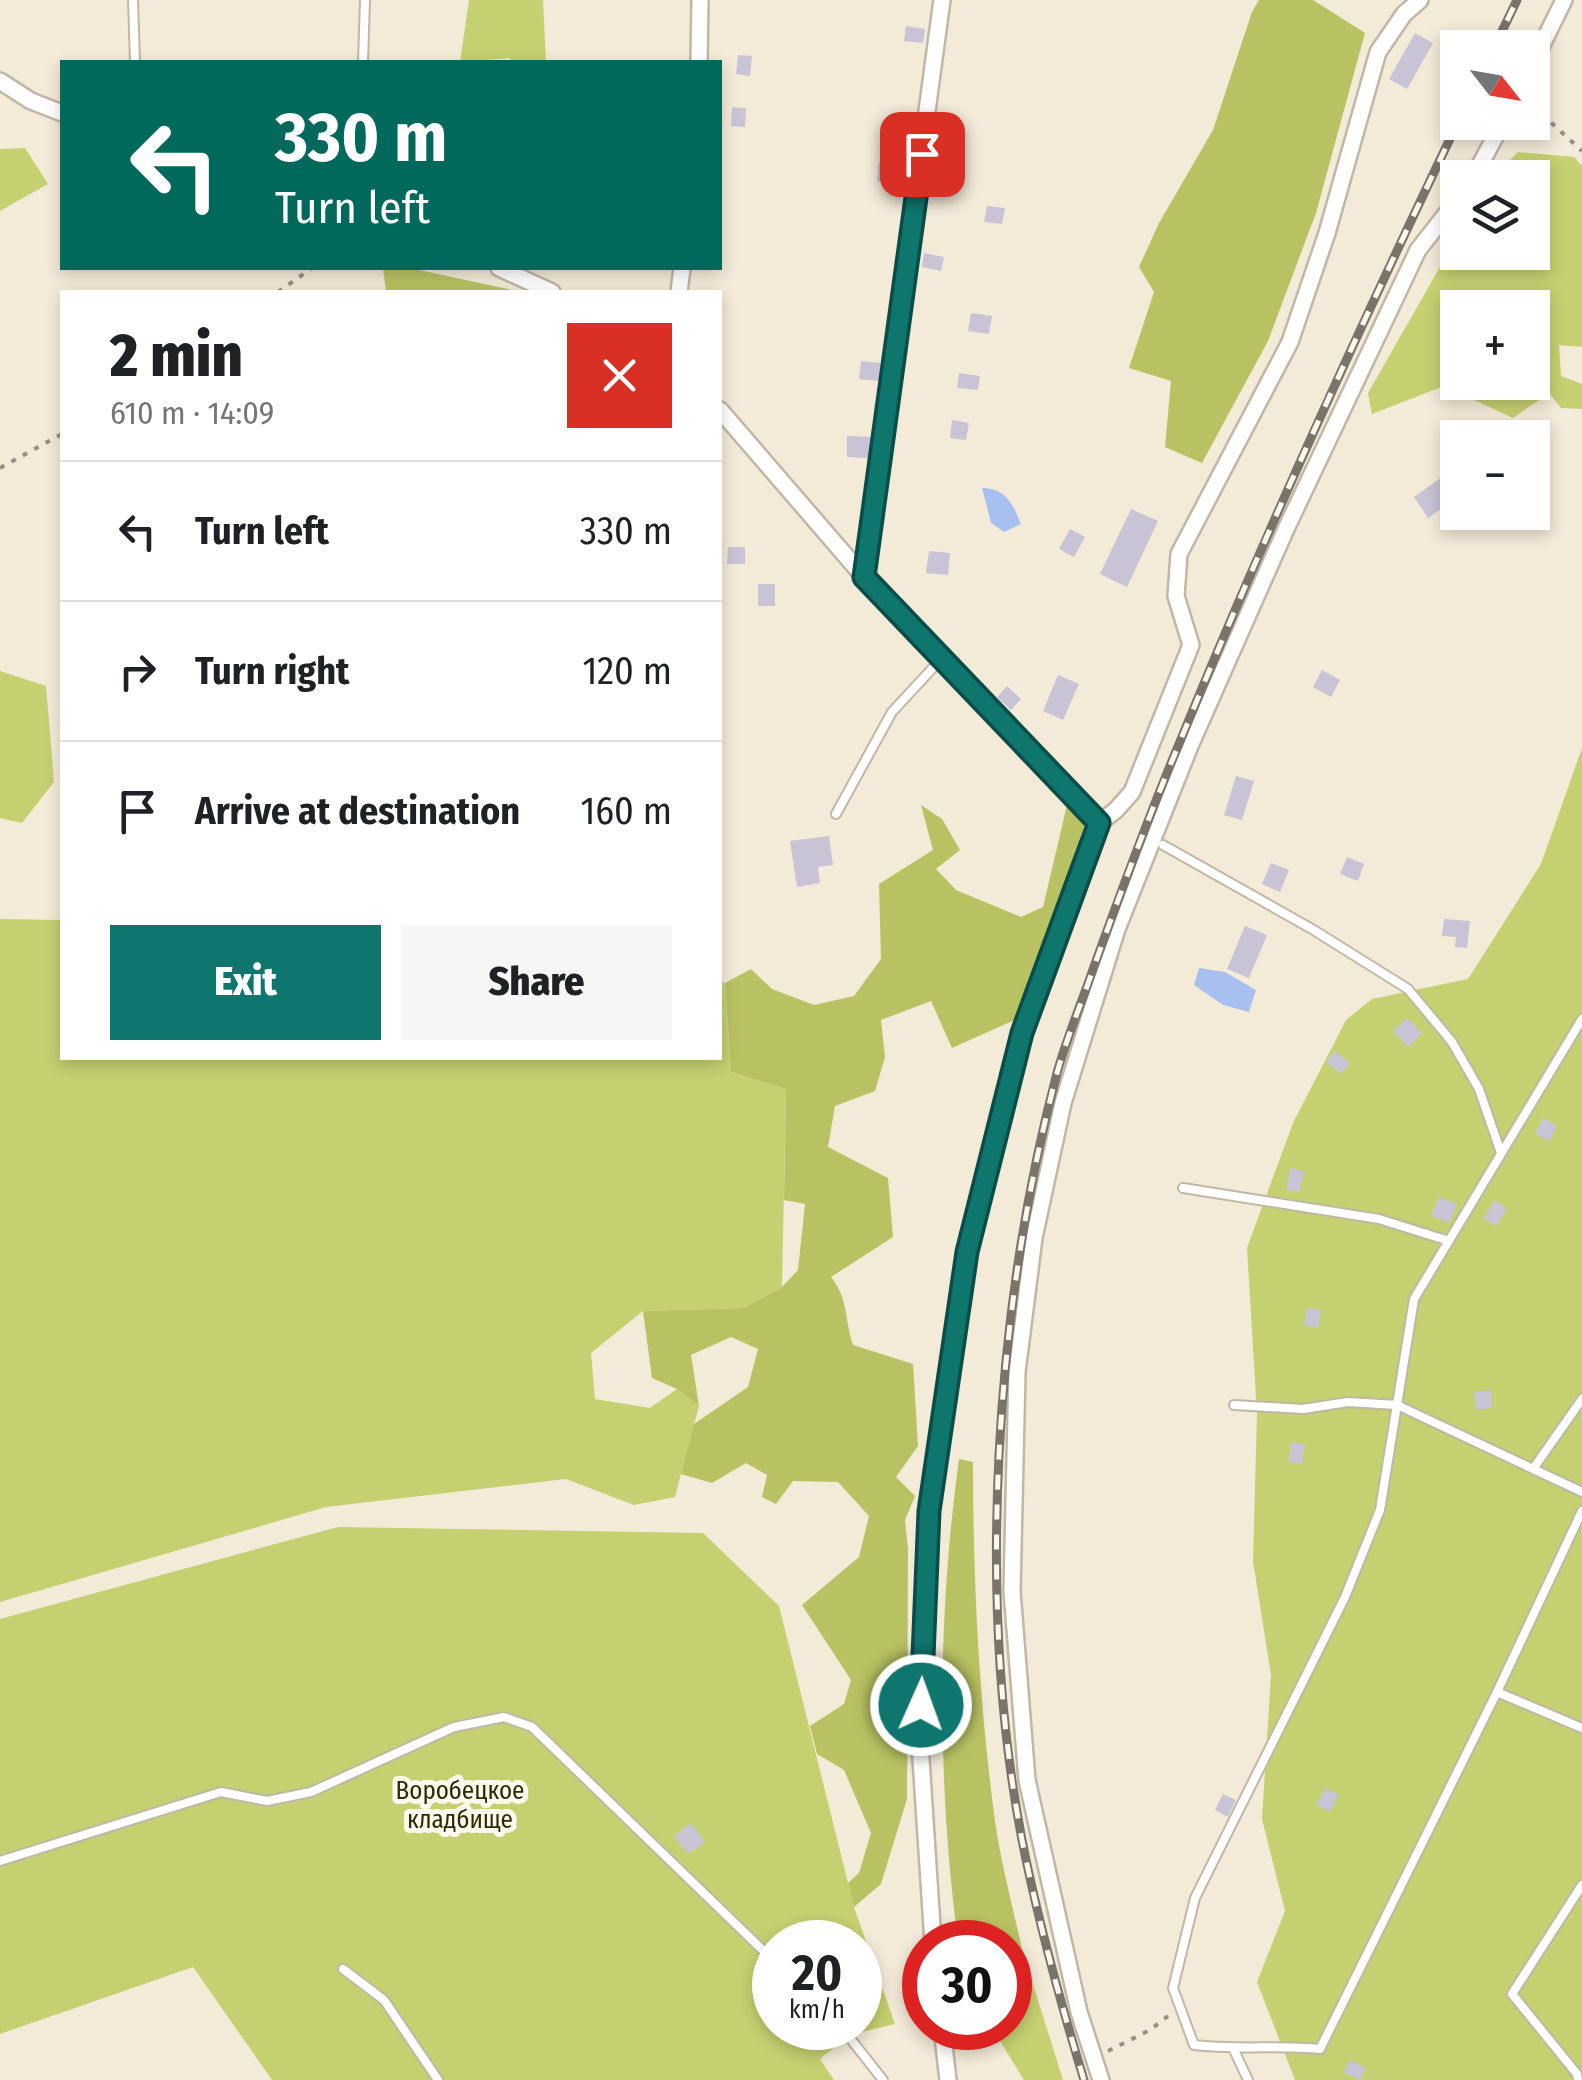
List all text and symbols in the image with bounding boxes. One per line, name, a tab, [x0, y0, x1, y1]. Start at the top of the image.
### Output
north arrow	[1440, 30, 1550, 140]
map controls	[1440, 30, 1550, 530]
text: 330 m	[275, 96, 447, 180]
icon: left	[110, 100, 240, 230]
pin	[880, 112, 965, 197]
icon: arrive	[895, 127, 950, 182]
button: layers	[1440, 160, 1550, 270]
text: Turn left	[275, 181, 430, 235]
button: +	[1440, 290, 1550, 400]
text: 2 min	[110, 320, 243, 392]
button: close	[567, 323, 672, 428]
text: 610 m · 14:09	[110, 394, 274, 432]
button: −	[1440, 420, 1550, 530]
icon: left	[110, 504, 165, 559]
text: Turn left	[195, 508, 329, 554]
text: 330 m	[580, 508, 672, 554]
icon: right	[110, 644, 165, 699]
text: Turn right	[195, 648, 349, 694]
text: 120 m	[582, 648, 672, 694]
icon: arrive	[110, 784, 165, 839]
text: Arrive at destination	[195, 788, 520, 834]
text: 160 m	[580, 788, 672, 834]
button: Exit	[110, 925, 381, 1040]
button: Share	[401, 925, 672, 1040]
position arrow	[869, 1653, 973, 1757]
park label: Воробецкое кладбище	[396, 1776, 524, 1835]
speed limit sign: 30	[902, 1920, 1032, 2050]
text: 20	[792, 1943, 842, 2003]
text: km/h	[789, 1995, 845, 2025]

